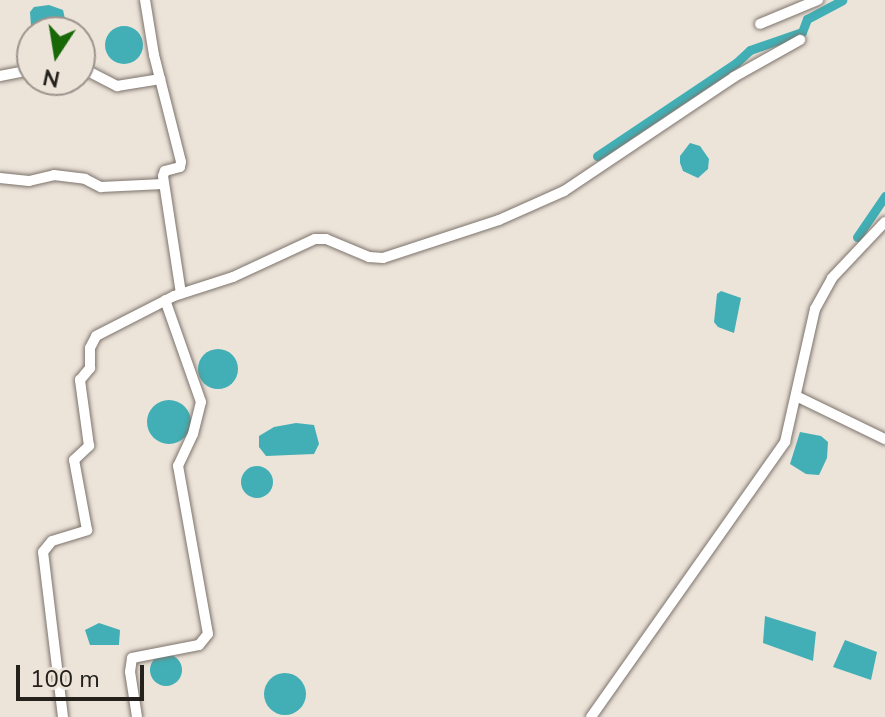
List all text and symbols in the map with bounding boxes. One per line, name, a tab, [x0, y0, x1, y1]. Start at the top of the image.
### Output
north arrow	[16, 16, 96, 96]
text: N	[40, 61, 63, 94]
scale bar	[20, 649, 148, 699]
text: 100 m	[30, 663, 100, 695]

